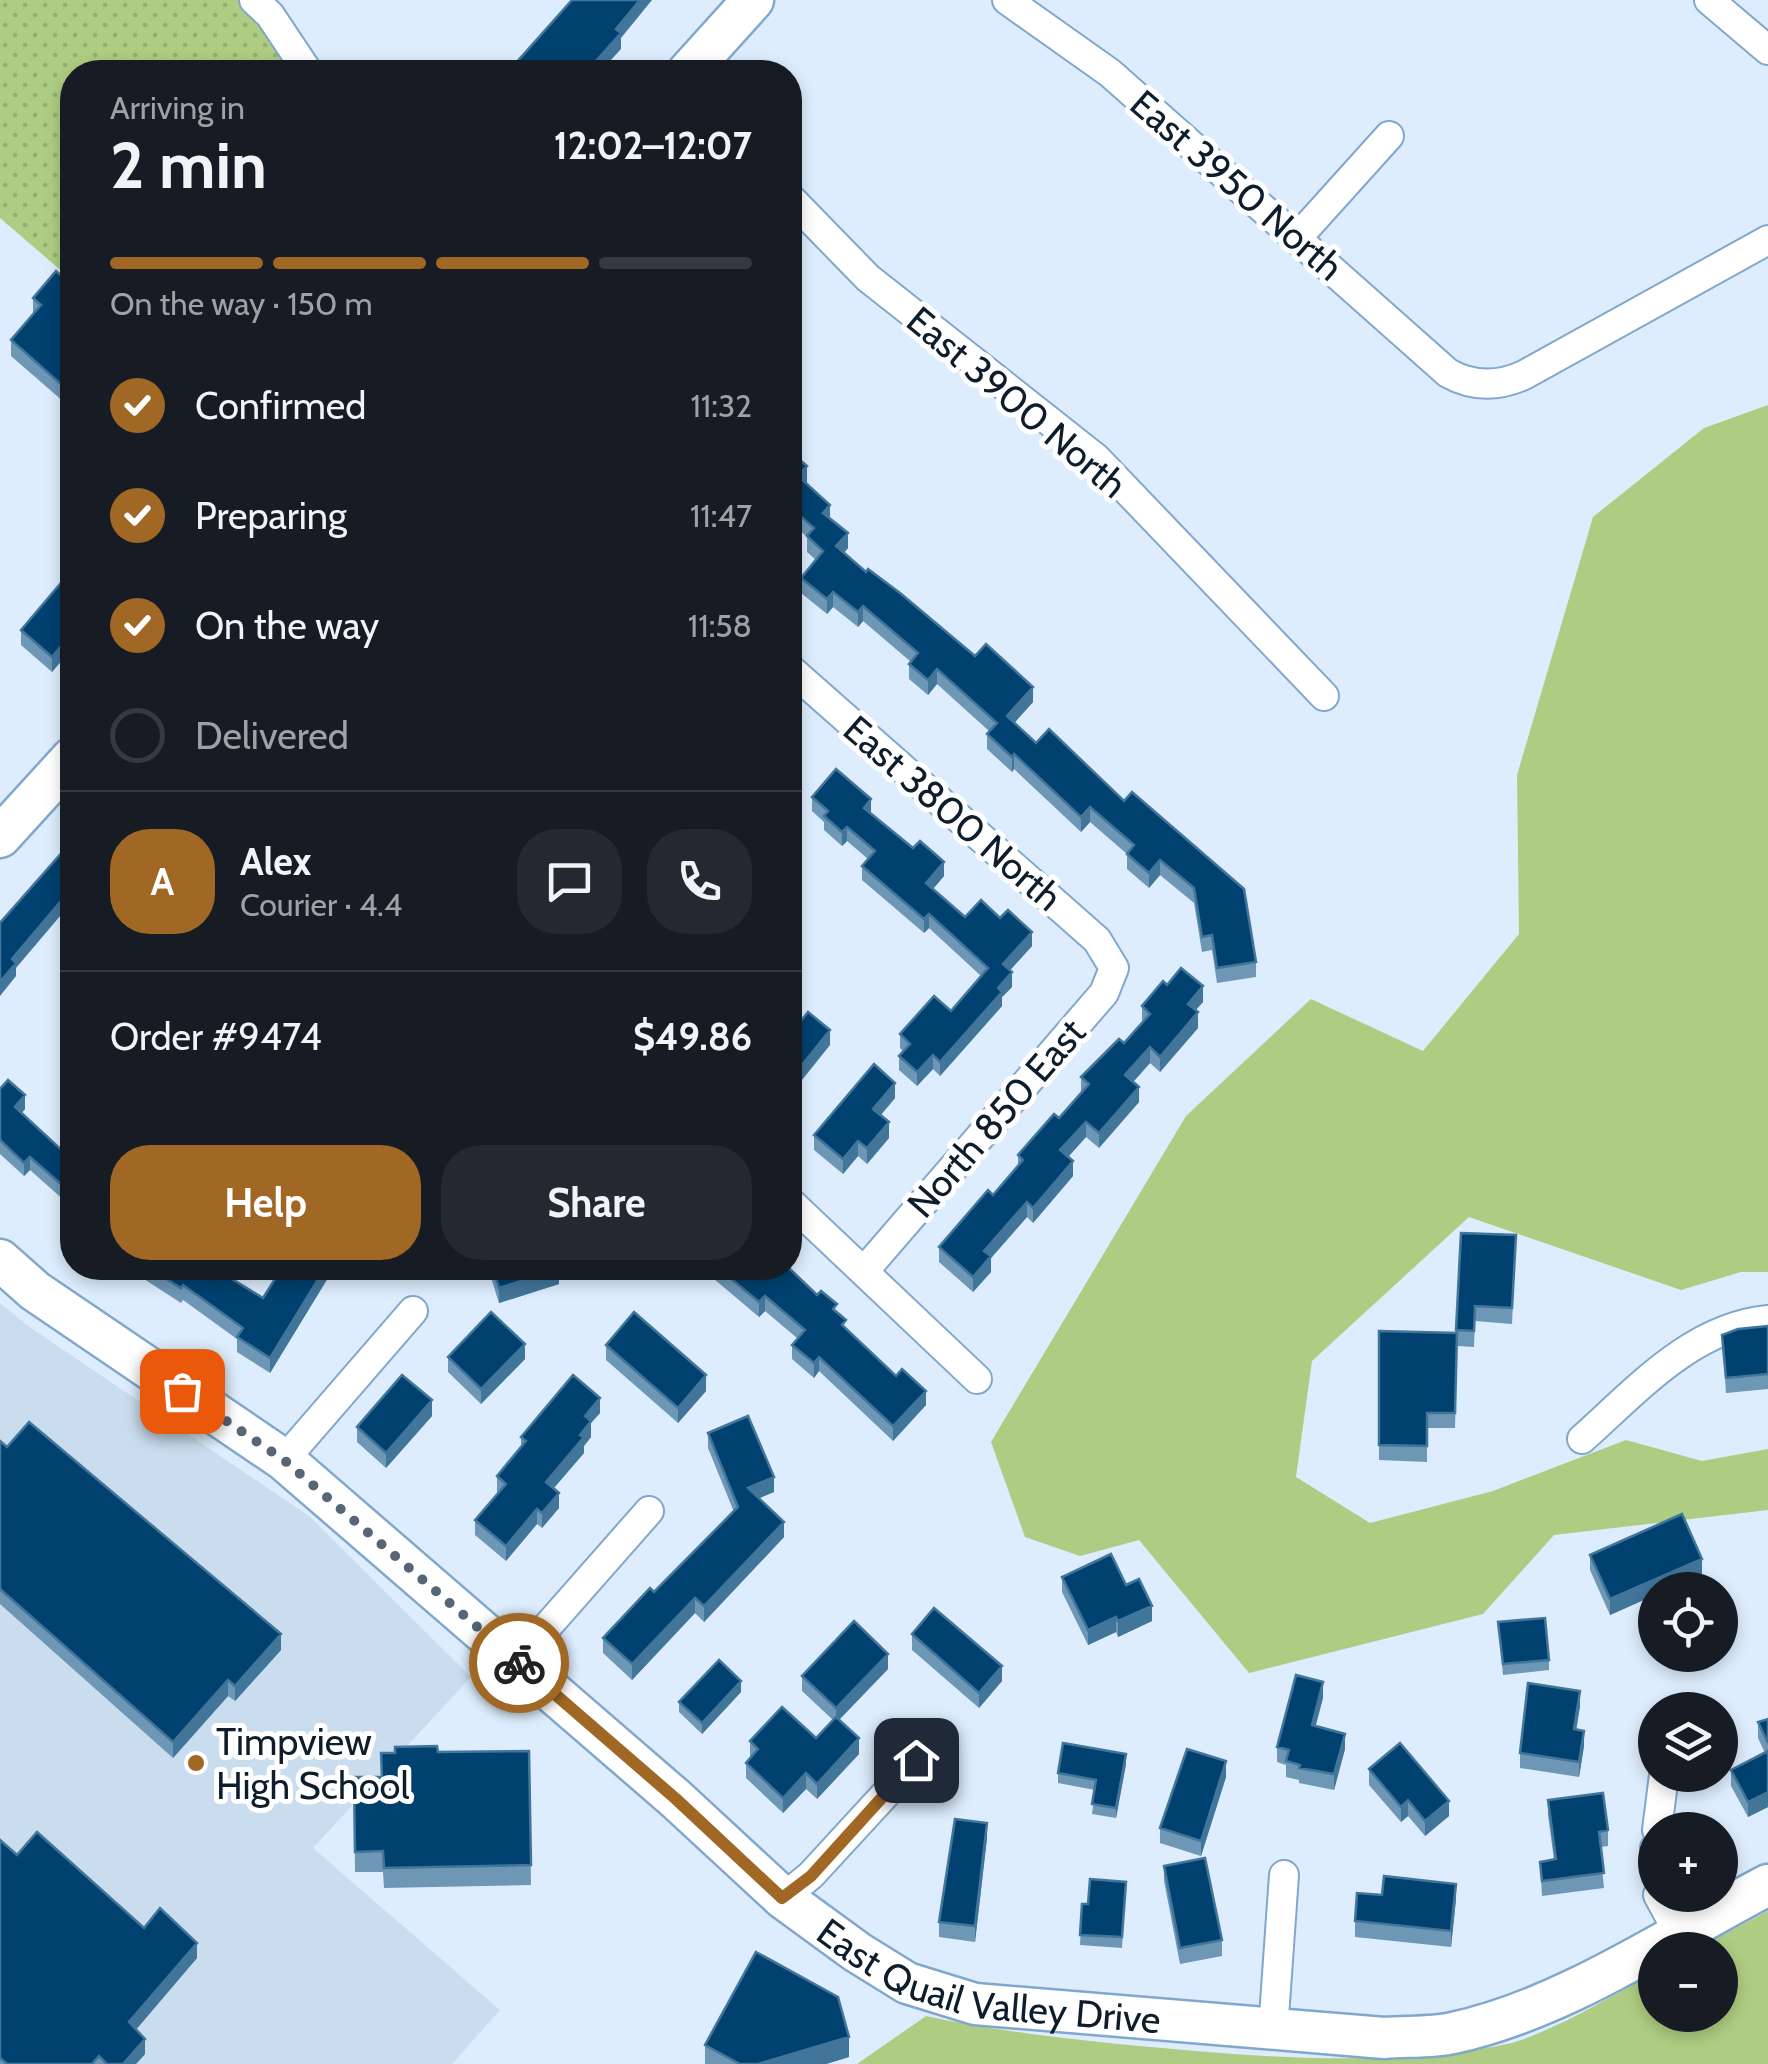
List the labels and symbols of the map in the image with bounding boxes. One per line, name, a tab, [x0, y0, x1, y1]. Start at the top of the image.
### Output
street label: East 3950 North	[1121, 80, 1353, 290]
street label: East 3900 North	[897, 296, 1137, 508]
street label: East 3800 North	[834, 705, 1072, 921]
street label: North 850 East	[897, 1009, 1095, 1227]
pin	[140, 1349, 225, 1434]
courier	[469, 1613, 569, 1713]
place label: Timpview High School	[216, 1718, 409, 1809]
pin	[874, 1718, 959, 1803]
marker: Timpview High School	[185, 1752, 207, 1774]
street label: East Quail Valley Drive	[808, 1908, 1163, 2043]

